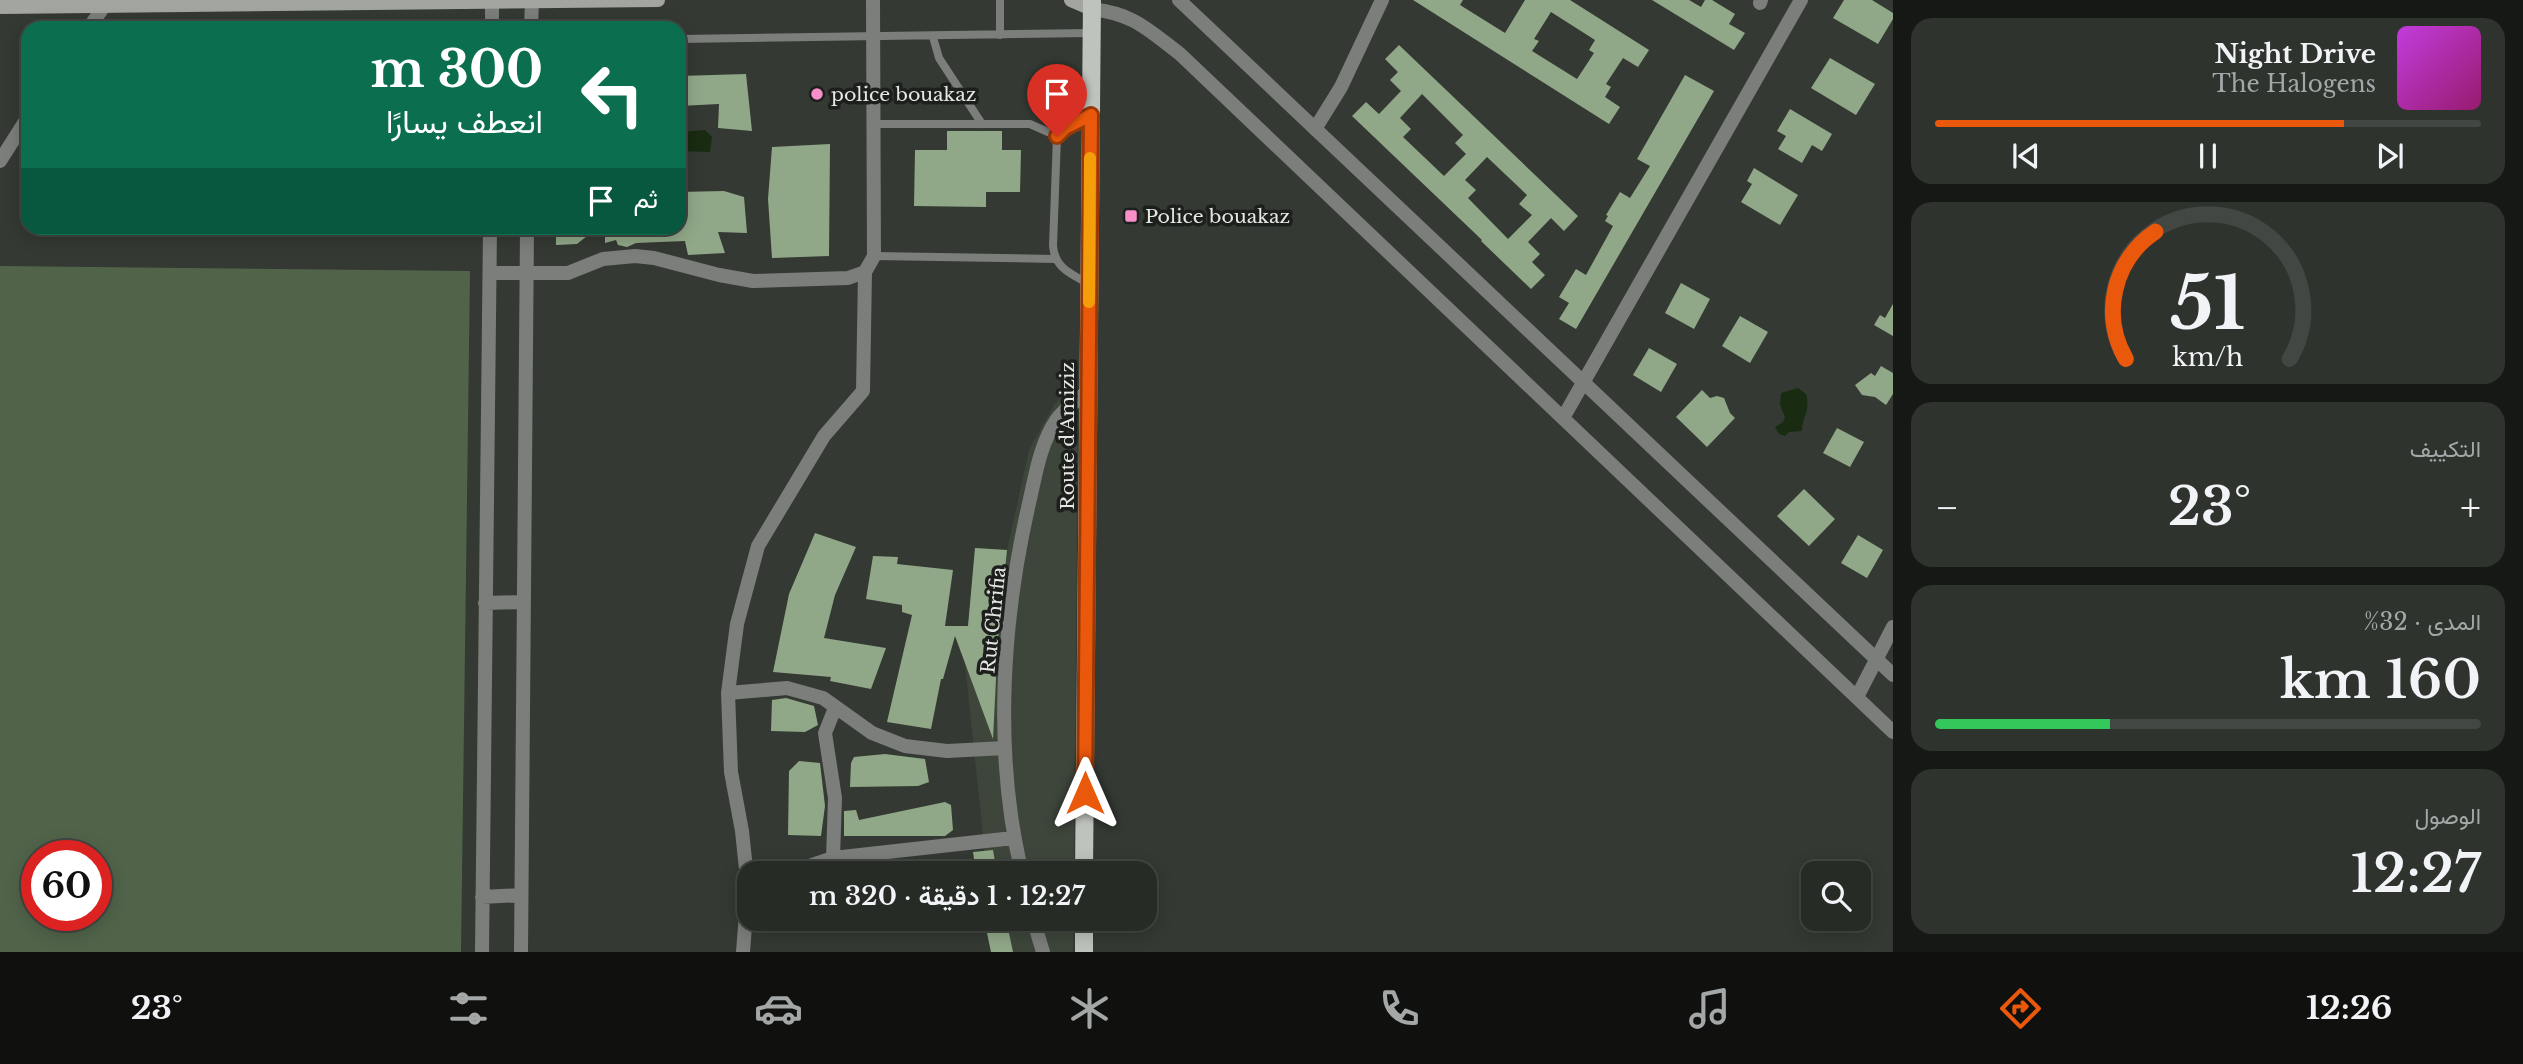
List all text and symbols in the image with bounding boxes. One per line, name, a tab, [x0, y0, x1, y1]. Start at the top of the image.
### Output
text: Night Drive	[2214, 38, 2376, 70]
text: 300 m	[371, 39, 543, 100]
icon: left	[567, 49, 658, 140]
pin	[1027, 64, 1087, 136]
text: The Halogens	[2212, 70, 2376, 98]
icon: arrive	[1038, 75, 1076, 113]
place label: police bouakaz	[831, 83, 976, 106]
marker: police bouakaz	[809, 86, 825, 102]
text: انعطف يسارًا	[386, 102, 543, 142]
icon: previous	[2007, 137, 2045, 175]
icon: pause	[2189, 137, 2227, 175]
icon: next	[2371, 137, 2409, 175]
icon: arrive	[582, 182, 620, 220]
text: ثم	[634, 183, 658, 215]
place label: Police bouakaz	[1145, 205, 1290, 228]
marker: Police bouakaz	[1123, 208, 1139, 224]
text: 51	[2170, 258, 2246, 349]
text: km/h	[2173, 341, 2243, 372]
street label: Route d'Amiziz	[1056, 362, 1079, 510]
text: التكييف	[2410, 435, 2481, 463]
text: 23°	[2168, 475, 2251, 539]
text: −	[1935, 484, 1959, 531]
text: +	[2460, 484, 2481, 531]
street label: Rut Chrifia	[976, 565, 1011, 675]
text: المدى · 32%	[2364, 608, 2481, 636]
text: 160 km	[2280, 648, 2481, 712]
position arrow	[1048, 756, 1122, 830]
text: الوصول	[2415, 802, 2481, 830]
speed limit sign: 60	[21, 840, 112, 931]
text: 12:27	[2350, 842, 2481, 906]
map controls	[1801, 861, 1871, 931]
button: search	[1801, 861, 1871, 931]
text: 12:27 · 1 دقيقة · 320 m	[809, 880, 1085, 912]
icon: filters	[444, 984, 493, 1033]
icon: car	[754, 984, 803, 1033]
icon: climate	[1065, 984, 1114, 1033]
icon: phone	[1375, 984, 1424, 1033]
icon: music	[1685, 984, 1734, 1033]
icon: directions	[1996, 984, 2045, 1033]
text: 23°	[131, 988, 183, 1028]
text: 12:26	[2306, 988, 2392, 1028]

